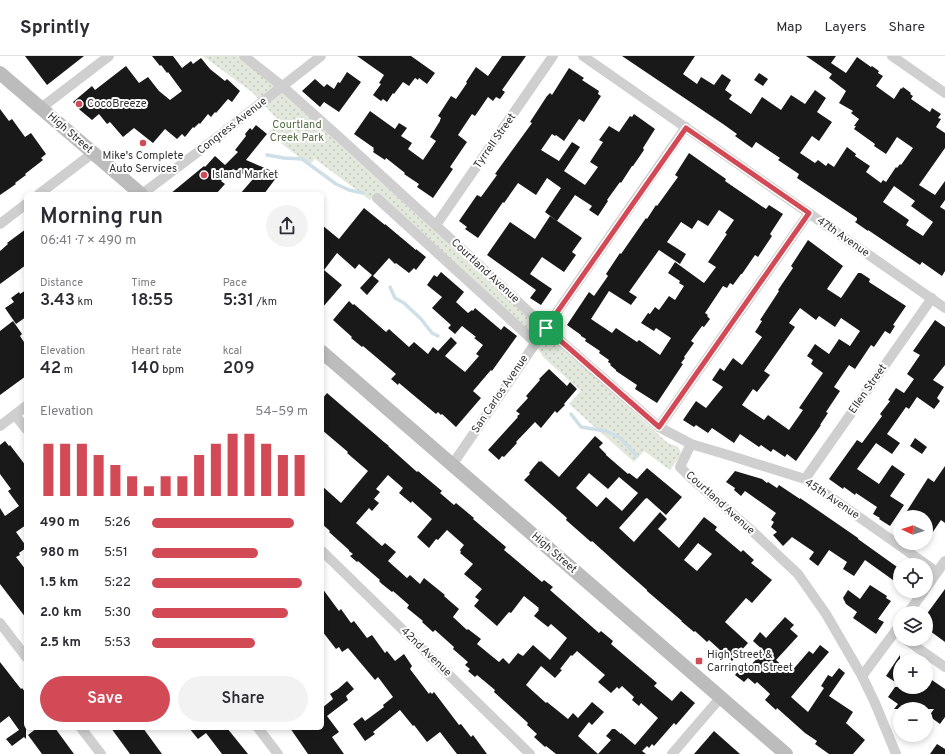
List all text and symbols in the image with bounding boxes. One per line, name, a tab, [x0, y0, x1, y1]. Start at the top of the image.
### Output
text: Sprintly	[20, 16, 90, 40]
text: Map	[776, 19, 802, 36]
text: Layers	[824, 19, 866, 36]
text: Share	[888, 19, 925, 36]
street label: Congress Avenue	[194, 94, 270, 158]
place label: CocoBreeze	[87, 97, 147, 111]
marker: CocoBreeze	[74, 99, 84, 109]
street label: High Street	[44, 109, 96, 157]
street label: Tyrrell Street	[471, 110, 519, 172]
park label: Courtland Creek Park	[270, 118, 324, 145]
marker: Mike's Complete Auto Services	[138, 138, 148, 148]
place label: Mike's Complete Auto Services	[103, 149, 183, 176]
place label: Island Market	[212, 168, 278, 182]
marker: Island Market	[199, 170, 209, 180]
text: Morning run	[40, 204, 163, 231]
button: share	[266, 205, 308, 247]
street label: 47th Avenue	[814, 214, 872, 260]
text: 06:41 · 7 × 490 m	[40, 233, 136, 249]
street label: Courtland Avenue	[448, 236, 522, 306]
text: Distance	[40, 276, 83, 290]
text: Time	[131, 276, 156, 290]
text: Pace	[223, 276, 247, 290]
text: 3.43	[40, 290, 75, 312]
text: 18:55	[131, 290, 173, 312]
text: 5:31	[223, 290, 254, 312]
text: km	[75, 295, 93, 309]
text: /km	[254, 295, 277, 309]
pin	[529, 311, 563, 345]
icon: arrive	[535, 317, 557, 339]
text: Elevation	[40, 344, 85, 358]
text: Heart rate	[131, 344, 182, 358]
text: kcal	[223, 344, 242, 358]
street label: San Carlos Avenue	[469, 352, 531, 436]
text: 42	[40, 358, 61, 380]
text: 140	[131, 358, 160, 380]
text: 209	[223, 358, 255, 380]
street label: Ellen Street	[846, 361, 890, 417]
text: m	[61, 363, 73, 377]
text: bpm	[160, 363, 184, 377]
text: Elevation	[40, 404, 93, 420]
text: 54–59 m	[255, 404, 308, 420]
street label: Courtland Avenue	[683, 468, 758, 538]
street label: 45th Avenue	[802, 476, 862, 522]
north arrow	[893, 510, 933, 550]
map controls	[893, 510, 933, 742]
text: 490 m	[40, 515, 80, 531]
text: 5:26	[104, 515, 131, 531]
street label: High Street	[528, 529, 580, 577]
text: 980 m	[40, 545, 79, 561]
text: 5:51	[104, 545, 128, 561]
button: locate	[893, 558, 933, 598]
text: 1.5 km	[40, 575, 78, 591]
text: 5:22	[104, 575, 131, 591]
text: 2.0 km	[40, 605, 82, 621]
text: 5:30	[104, 605, 131, 621]
button: layers	[893, 606, 933, 646]
street label: 42nd Avenue	[398, 624, 454, 680]
text: 2.5 km	[40, 635, 81, 651]
text: 5:53	[104, 635, 131, 651]
place label: High Street & Carrington Street	[707, 648, 793, 675]
button: +	[893, 654, 933, 694]
marker: High Street & Carrington Street	[694, 656, 704, 666]
button: Save	[40, 676, 170, 722]
button: Share	[178, 676, 308, 722]
button: −	[893, 702, 933, 742]

